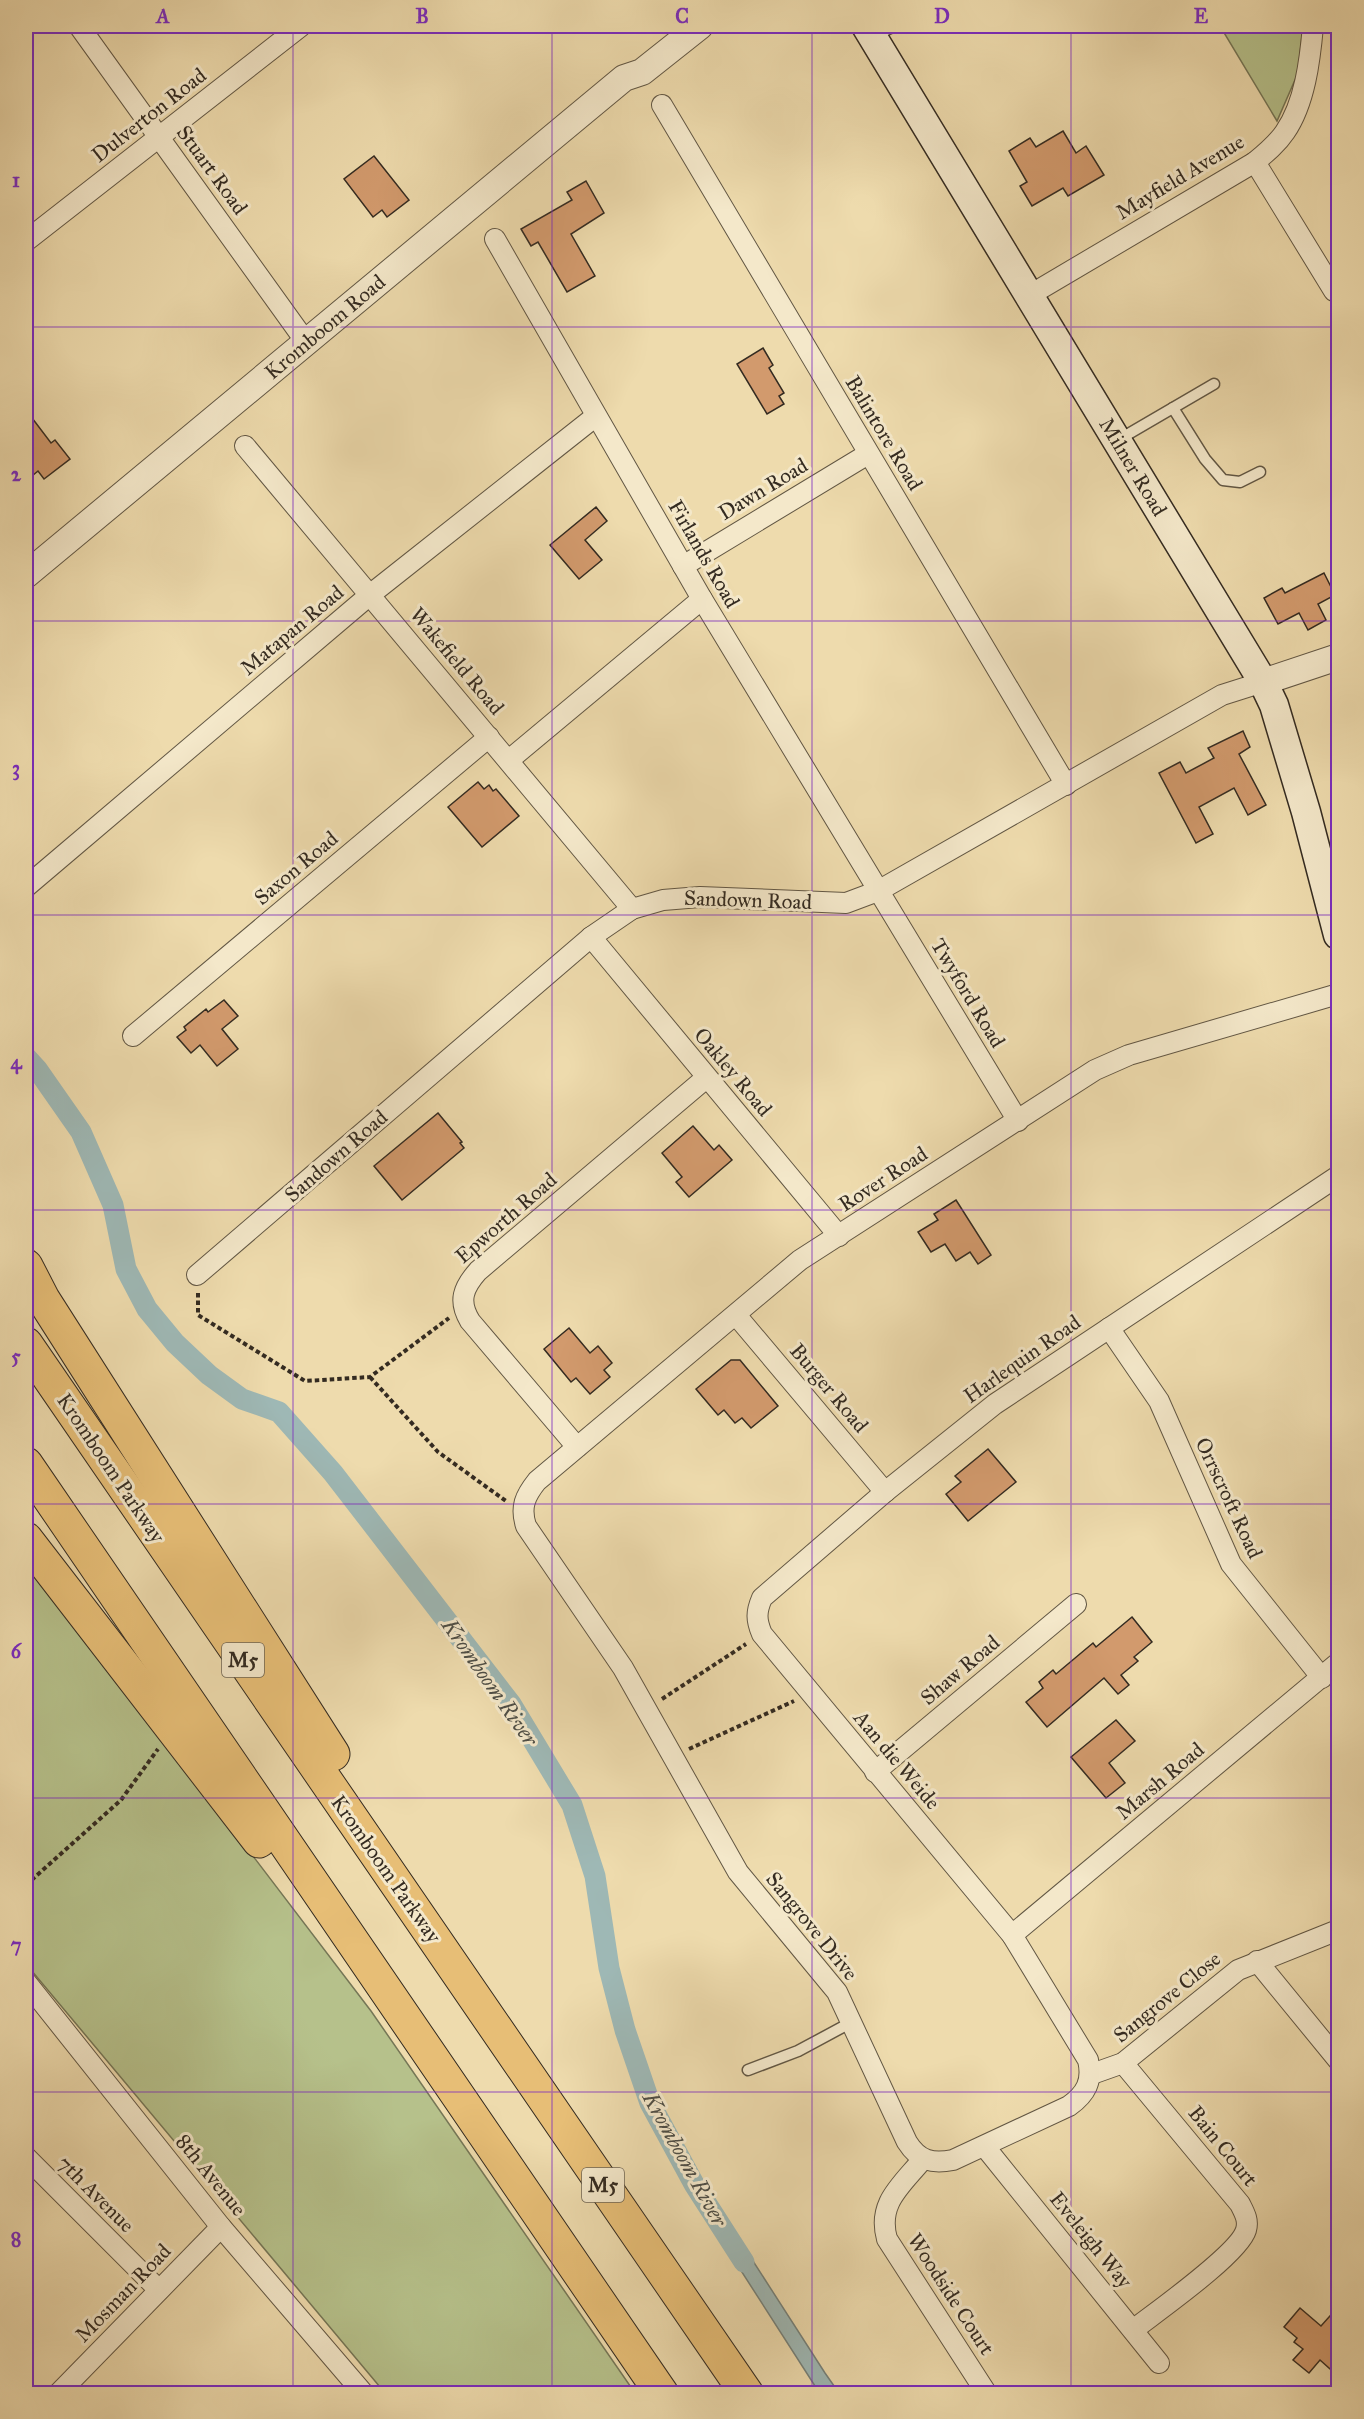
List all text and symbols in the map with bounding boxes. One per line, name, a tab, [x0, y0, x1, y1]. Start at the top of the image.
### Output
text: A	[154, 4, 170, 28]
text: B	[415, 4, 429, 28]
text: C	[675, 4, 689, 28]
text: D	[934, 4, 950, 28]
text: E	[1194, 4, 1209, 28]
street label: Dulverton Road	[86, 62, 212, 168]
street label: Stuart Road	[171, 120, 253, 220]
street label: Mayfield Avenue	[1111, 128, 1249, 225]
text: 1	[12, 168, 20, 192]
street label: Kromboom Road	[259, 269, 391, 385]
street label: Balintore Road	[840, 371, 929, 496]
street label: Milner Road	[1093, 413, 1173, 521]
street label: Dawn Road	[714, 452, 813, 526]
text: 2	[11, 462, 22, 486]
street label: Firlands Road	[663, 495, 746, 613]
street label: Matapan Road	[235, 579, 349, 681]
street label: Wakefield Road	[404, 602, 510, 720]
text: 3	[12, 756, 20, 781]
street label: Saxon Road	[249, 825, 344, 911]
street label: Sandown Road	[684, 885, 813, 915]
street label: Twyford Road	[925, 934, 1011, 1053]
street label: Oakley Road	[688, 1022, 778, 1122]
text: 4	[10, 1050, 22, 1075]
street label: Sandown Road	[279, 1104, 393, 1208]
street label: Rover Road	[834, 1140, 933, 1217]
street label: Epworth Road	[450, 1167, 562, 1269]
street label: Harlequin Road	[959, 1309, 1086, 1409]
street label: Burger Road	[784, 1338, 874, 1438]
text: 5	[11, 1344, 21, 1368]
street label: Kromboom Parkway	[51, 1388, 171, 1549]
street label: Orrscroft Road	[1190, 1433, 1269, 1563]
water label: Kromboom River	[435, 1612, 545, 1752]
street label: Shaw Road	[915, 1629, 1005, 1711]
text: 6	[11, 1639, 23, 1663]
road number: M5	[222, 1643, 264, 1677]
street label: Aan die Weide	[847, 1704, 946, 1815]
street label: Marsh Road	[1111, 1736, 1210, 1825]
street label: Kromboom Parkway	[325, 1790, 447, 1949]
street label: Sangrove Drive	[760, 1866, 864, 1986]
text: 7	[11, 1933, 22, 1957]
street label: Sangrove Close	[1108, 1946, 1226, 2048]
water label: Kromboom River	[636, 2086, 734, 2233]
street label: Bain Court	[1183, 2101, 1264, 2192]
street label: 8th Avenue	[170, 2129, 252, 2221]
street label: 7th Avenue	[52, 2150, 140, 2238]
road number: M5	[582, 2168, 624, 2202]
street label: Eveleigh Way	[1044, 2186, 1139, 2294]
text: 8	[11, 2227, 21, 2251]
street label: Woodside Court	[902, 2228, 1000, 2360]
street label: Mosman Road	[70, 2238, 177, 2348]

